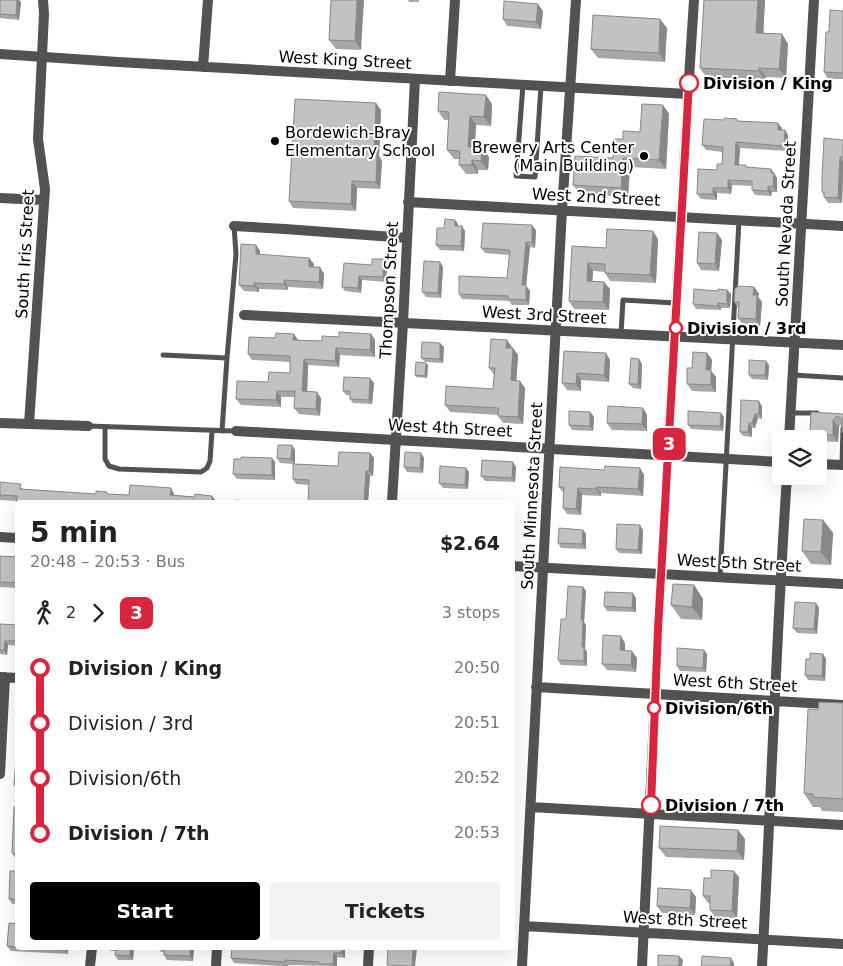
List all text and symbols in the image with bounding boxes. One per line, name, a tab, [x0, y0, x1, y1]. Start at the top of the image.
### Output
street label: West King Street	[278, 47, 412, 73]
marker: Division / King	[679, 73, 699, 93]
place label: Division / King	[703, 74, 833, 93]
place label: Bordewich-Bray Elementary School	[285, 123, 435, 160]
marker: Bordewich-Bray Elementary School	[269, 135, 281, 147]
place label: Brewery Arts Center (Main Building)	[472, 138, 634, 175]
street label: South Nevada Street	[772, 140, 800, 308]
marker: Brewery Arts Center (Main Building)	[638, 150, 650, 162]
street label: West 2nd Street	[531, 184, 661, 210]
street label: South Iris Street	[12, 189, 38, 319]
street label: Thompson Street	[376, 221, 402, 360]
street label: West 3rd Street	[481, 302, 607, 328]
place label: Division / 3rd	[687, 319, 807, 338]
marker: Division / 3rd	[669, 321, 683, 335]
street label: South Minnesota Street	[518, 402, 546, 590]
street label: West 4th Street	[387, 415, 513, 441]
line badge: 3	[653, 428, 685, 460]
map controls	[772, 430, 827, 485]
button: layers	[772, 430, 827, 485]
text: 3	[663, 433, 675, 454]
text: 5 min	[30, 516, 118, 549]
text: $2.64	[440, 532, 500, 554]
street label: West 5th Street	[676, 550, 802, 576]
text: 20:48 – 20:53 · Bus	[30, 552, 185, 571]
icon: walk	[30, 599, 58, 627]
icon: forward	[84, 599, 112, 627]
text: 3	[130, 602, 143, 623]
text: 2	[66, 603, 76, 622]
text: 3 stops	[442, 603, 500, 622]
text: Division / King	[68, 657, 222, 679]
text: 20:50	[454, 658, 500, 677]
street label: West 6th Street	[672, 670, 798, 696]
place label: Division/6th	[665, 699, 773, 718]
marker: Division/6th	[647, 701, 661, 715]
text: Division / 3rd	[68, 712, 193, 734]
text: 20:51	[454, 713, 500, 732]
text: Division/6th	[68, 767, 181, 789]
text: 20:52	[454, 768, 500, 787]
marker: Division / 7th	[641, 795, 661, 815]
place label: Division / 7th	[665, 796, 784, 815]
text: Division / 7th	[68, 822, 210, 844]
text: 20:53	[454, 823, 500, 842]
button: Start	[30, 882, 260, 940]
button: Tickets	[270, 882, 500, 940]
street label: West 8th Street	[622, 907, 748, 933]

